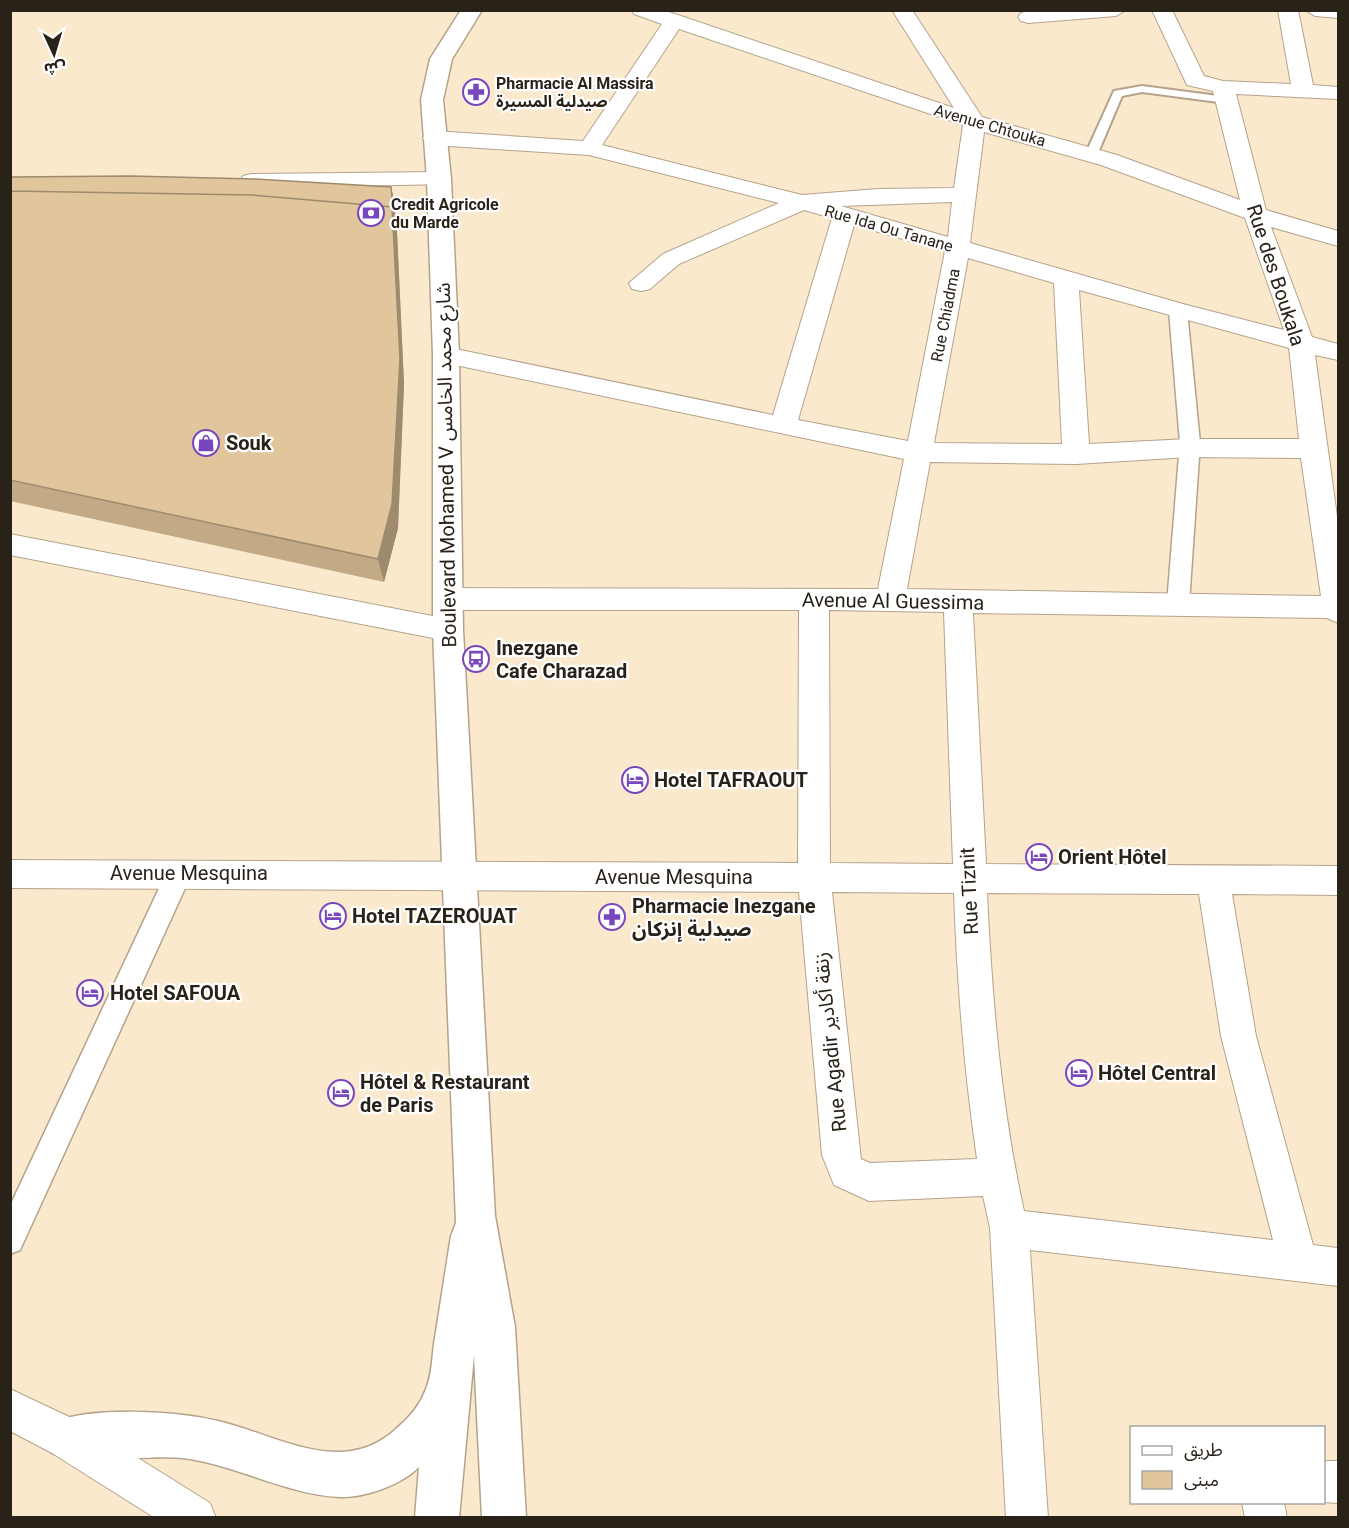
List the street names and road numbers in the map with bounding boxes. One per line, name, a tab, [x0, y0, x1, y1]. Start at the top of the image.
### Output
street label: Avenue Chtouka	[932, 100, 1048, 151]
street label: Rue Ida Ou Tanane	[822, 201, 955, 256]
street label: Rue des Boukala	[1242, 201, 1310, 349]
street label: Rue Chiadma	[927, 267, 964, 363]
street label: Boulevard Mohamed V شارع محمد الخامس	[431, 282, 464, 648]
street label: Avenue Al Guessima	[802, 587, 984, 615]
street label: Rue Tiznit	[955, 847, 983, 935]
street label: Avenue Mesquina	[110, 861, 268, 885]
street label: Avenue Mesquina	[595, 865, 753, 889]
street label: Rue Agadir زنقة أكادير	[809, 951, 851, 1133]

